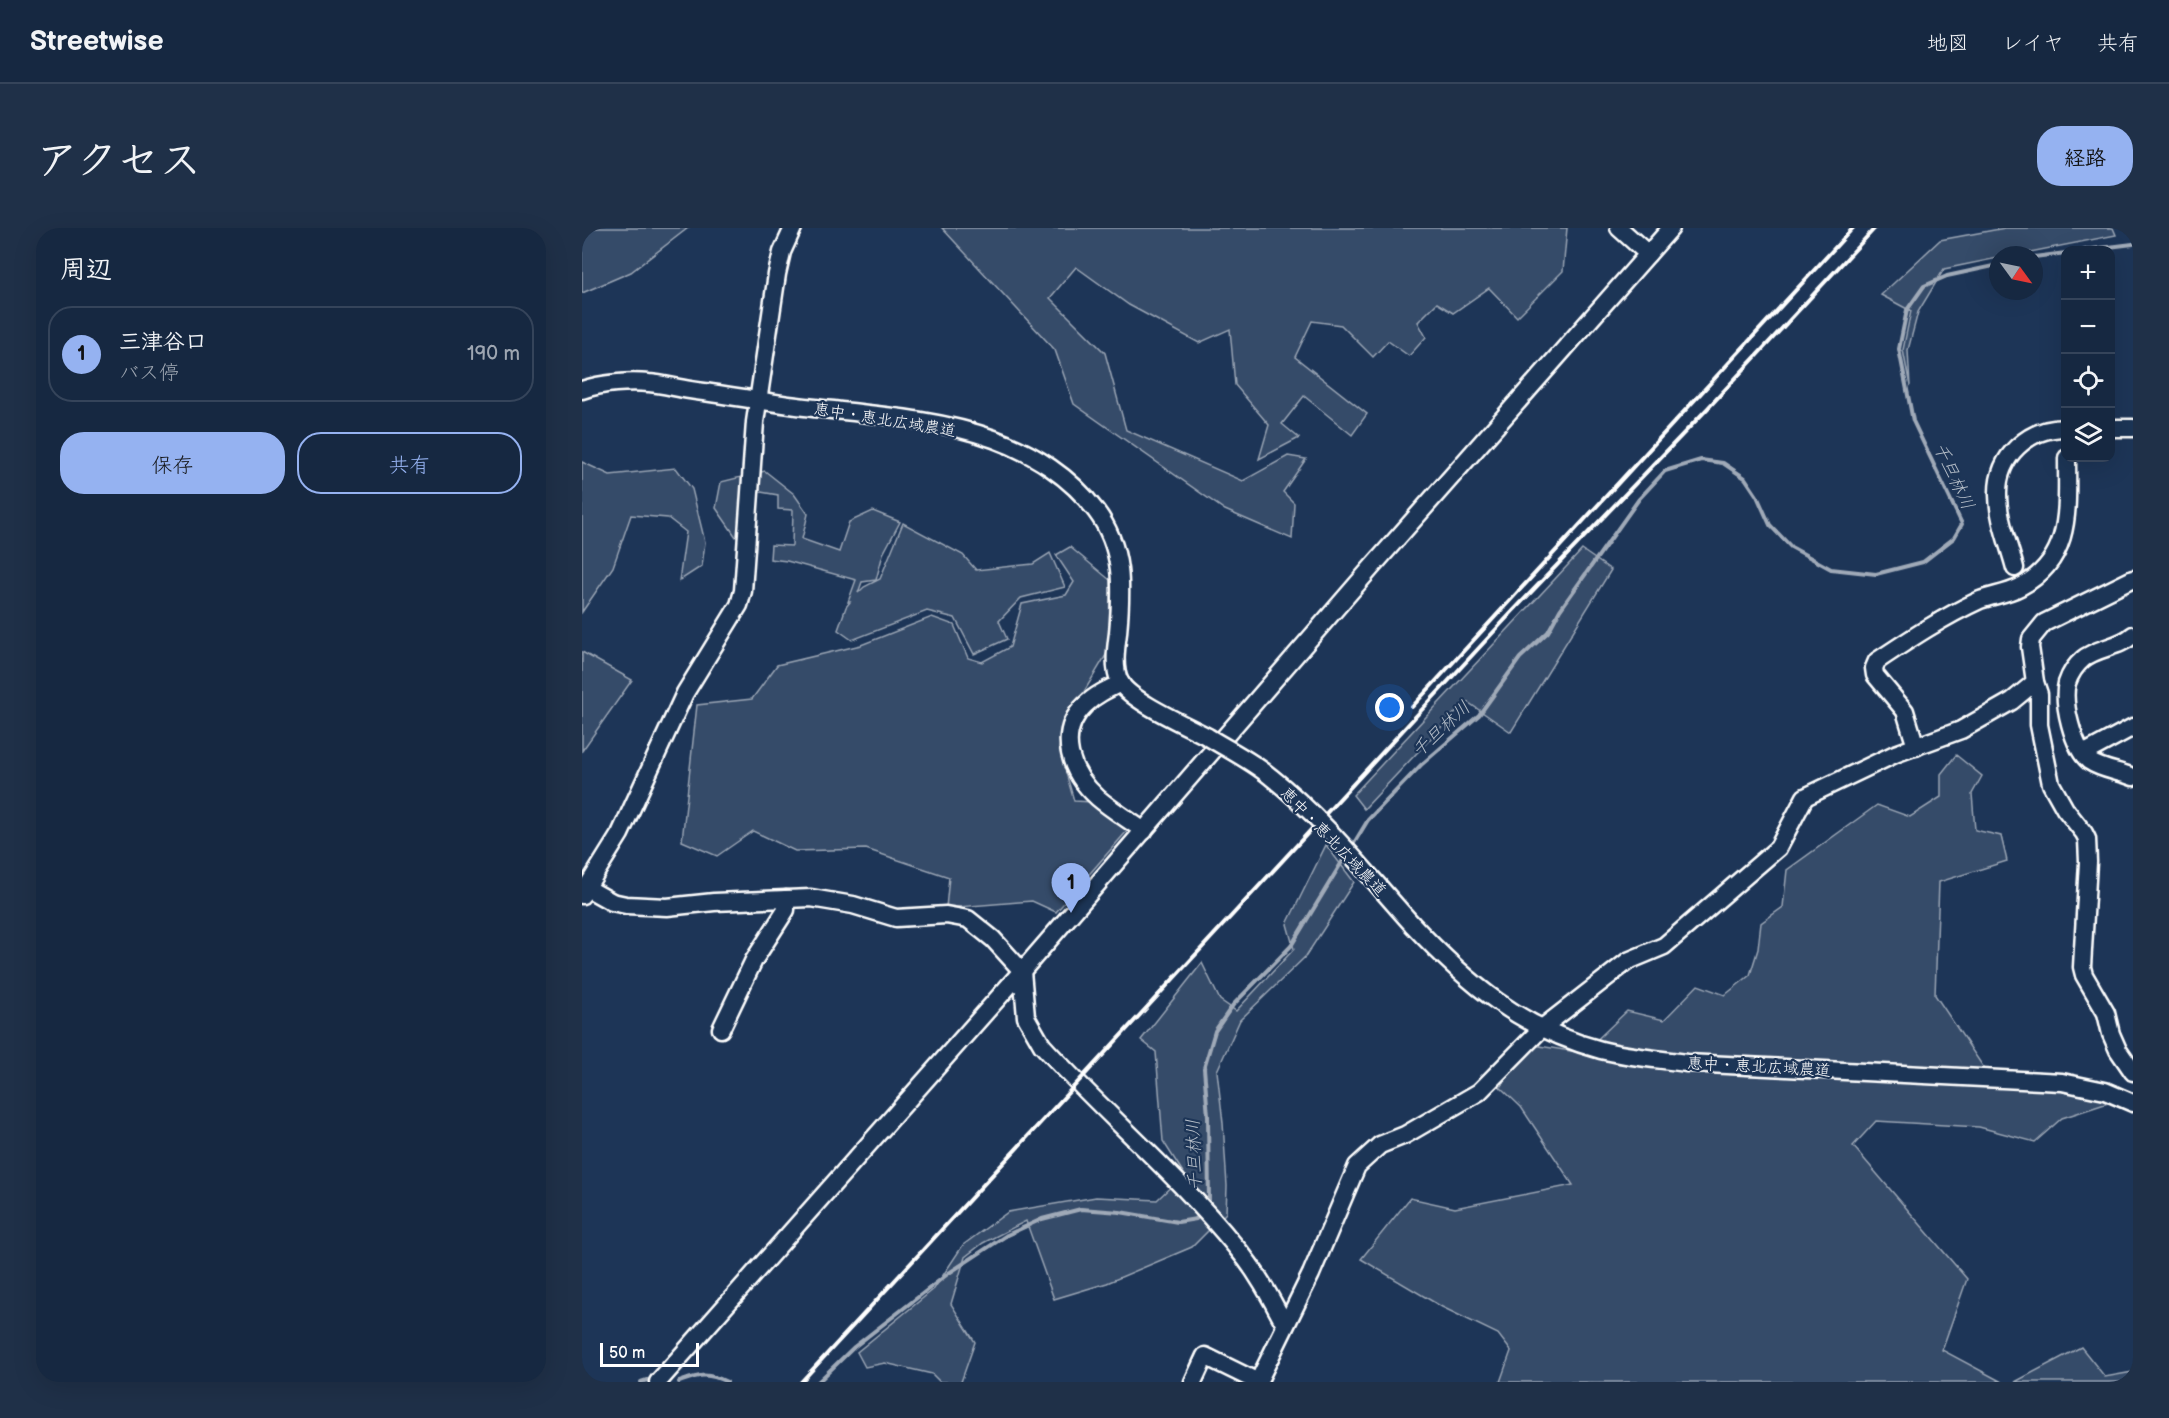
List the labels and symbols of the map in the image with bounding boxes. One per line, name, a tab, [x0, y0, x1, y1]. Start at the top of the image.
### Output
north arrow	[1989, 246, 2043, 300]
street label: 恵中・恵北広域農道	[812, 400, 957, 441]
water label: 千旦林川	[1929, 439, 1978, 513]
your location	[1375, 693, 1404, 722]
water label: 千旦林川	[1408, 697, 1475, 762]
street label: 恵中・恵北広域農道	[1276, 784, 1390, 900]
pin: 1	[1052, 864, 1090, 913]
street label: 恵中・恵北広域農道	[1687, 1054, 1831, 1081]
water label: 千旦林川	[1183, 1119, 1206, 1191]
scale bar	[600, 1340, 699, 1368]

